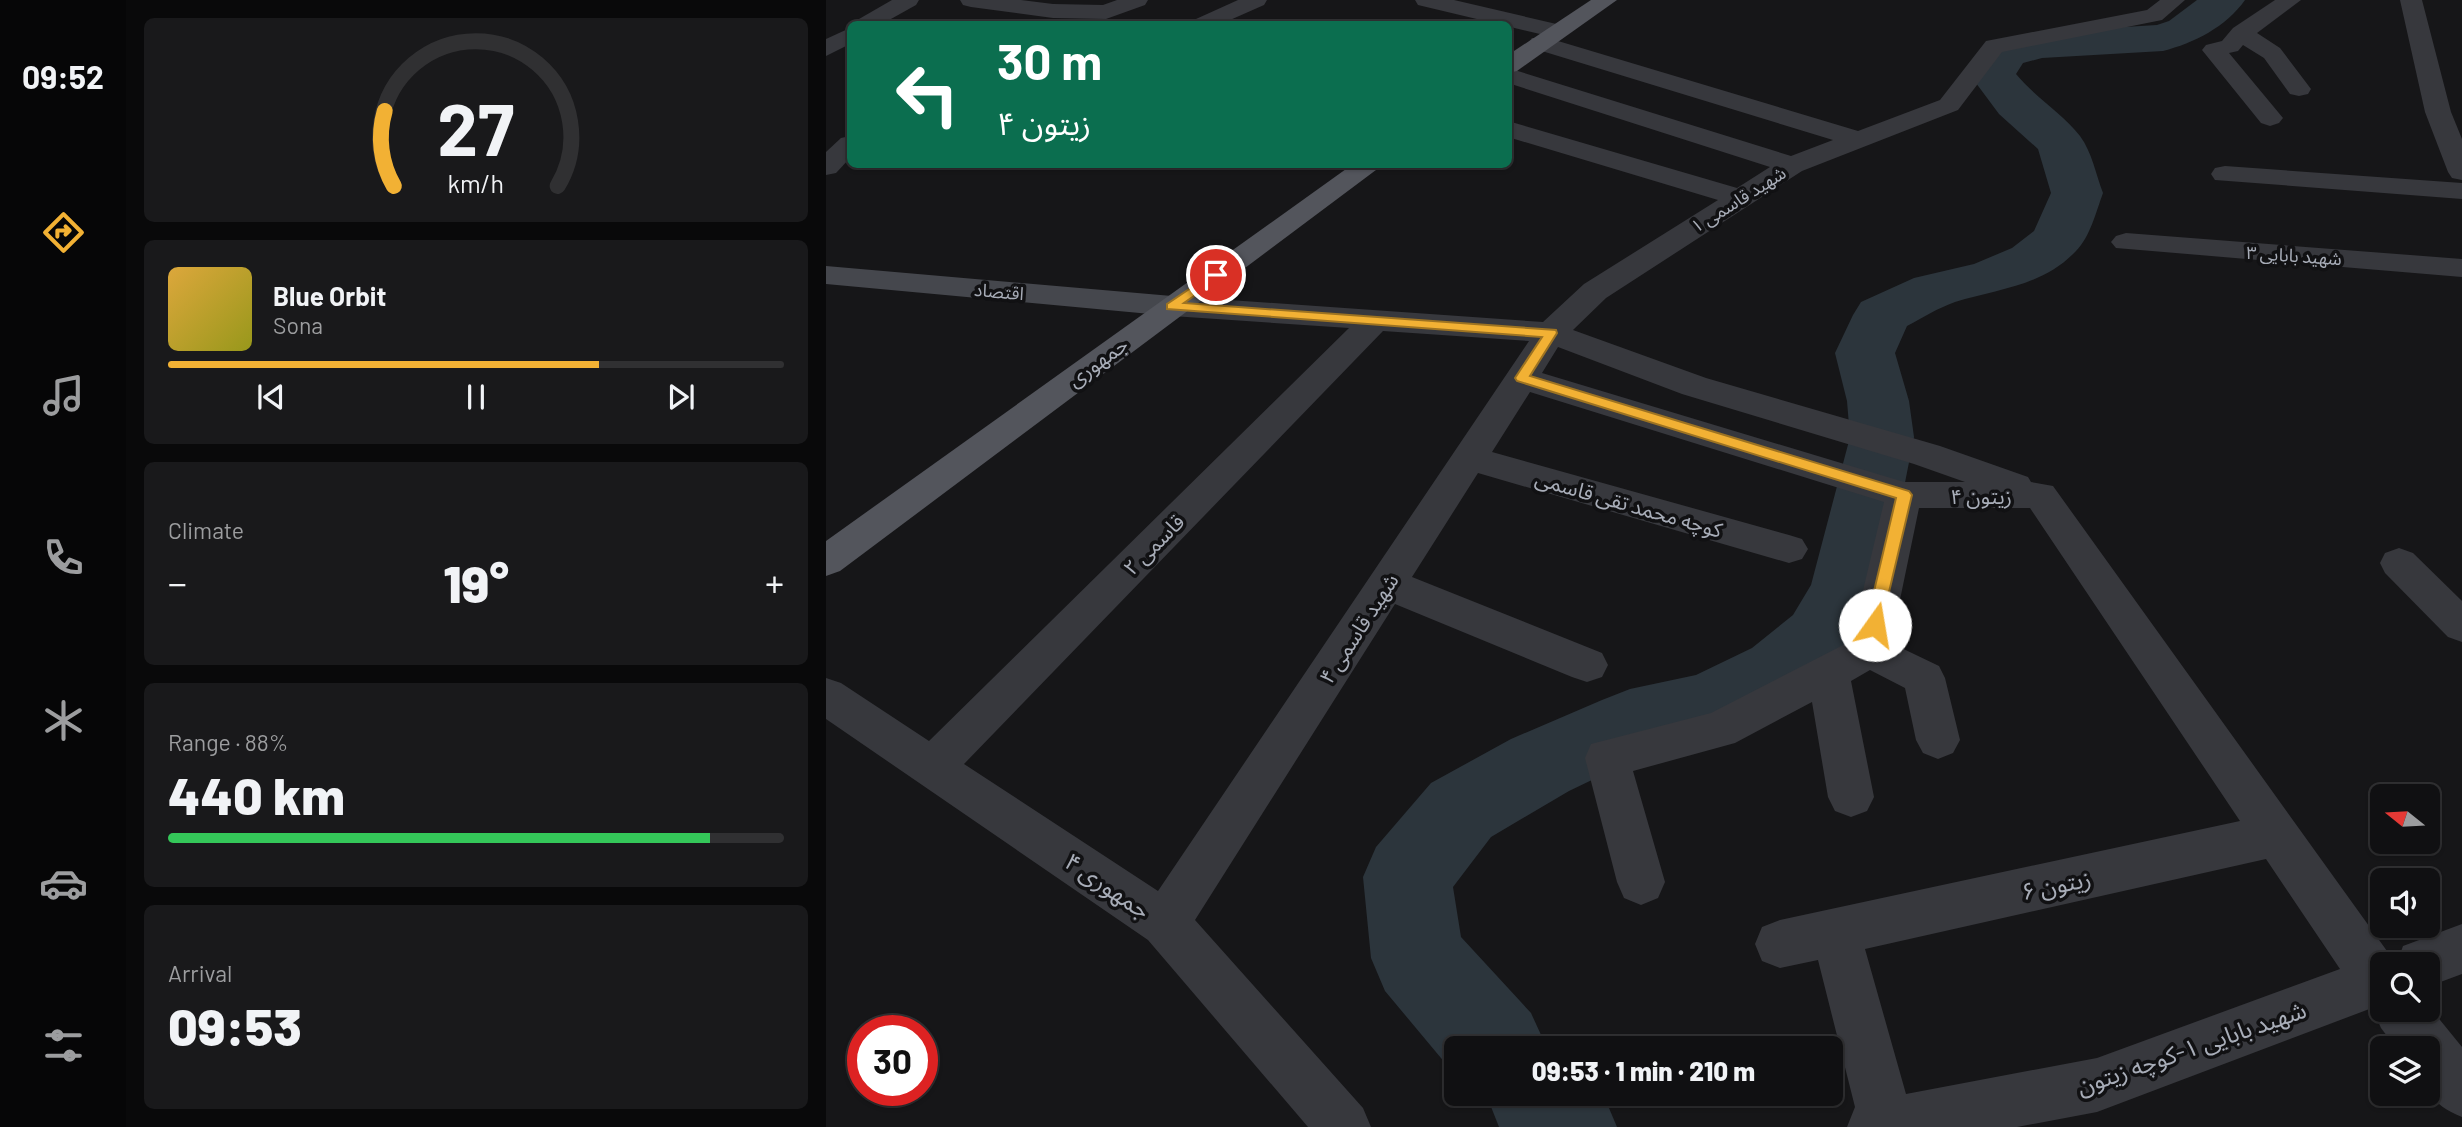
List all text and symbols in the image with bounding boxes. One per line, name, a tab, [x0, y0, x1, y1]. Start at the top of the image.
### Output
text: 30 m	[997, 31, 1102, 90]
icon: left	[882, 49, 973, 140]
text: 09:52	[22, 57, 104, 95]
text: 27	[438, 83, 514, 171]
text: زیتون ۴	[997, 103, 1091, 141]
street label: ۱ شهید قاسمی	[1686, 161, 1790, 238]
text: km/h	[448, 168, 504, 198]
icon: directions	[39, 208, 88, 257]
street label: ۳ شهید بابایی	[2245, 241, 2343, 270]
pin	[1186, 245, 1246, 305]
icon: arrive	[1197, 256, 1235, 294]
street label: اقتصاد	[973, 278, 1025, 304]
text: Blue Orbit	[273, 280, 386, 311]
text: Sona	[273, 311, 323, 339]
street label: جمهوری	[1062, 331, 1133, 392]
icon: music	[39, 371, 88, 420]
icon: previous	[252, 378, 290, 416]
icon: pause	[457, 378, 495, 416]
icon: next	[662, 378, 700, 416]
street label: کوچه محمد تقی قاسمی	[1532, 464, 1726, 544]
street label: ۴ زیتون	[1950, 483, 2012, 509]
street label: قاسمی ۲	[1117, 508, 1189, 580]
text: Climate	[168, 516, 244, 544]
icon: phone	[39, 533, 88, 582]
text: 19°	[443, 551, 509, 613]
text: −	[168, 559, 187, 605]
text: +	[765, 559, 784, 605]
street label: ۴ شهید قاسمی	[1313, 568, 1404, 688]
position arrow	[1838, 588, 1912, 662]
icon: climate	[39, 696, 88, 745]
text: Range · 88%	[168, 728, 288, 756]
text: 440 km	[168, 763, 345, 825]
north arrow	[2370, 784, 2440, 854]
map controls	[2370, 784, 2440, 1106]
street label: جمهوری ۴	[1059, 846, 1156, 925]
icon: car	[39, 859, 88, 908]
street label: ۶ زیتون	[2018, 862, 2094, 906]
button: sound	[2370, 868, 2440, 938]
button: search	[2370, 952, 2440, 1022]
text: Arrival	[168, 959, 232, 987]
text: 09:53	[168, 994, 302, 1056]
street label: شهید بابایی ۱-کوچه زیتون	[2072, 994, 2310, 1102]
speed limit sign: 30	[847, 1015, 938, 1106]
icon: filters	[39, 1021, 88, 1070]
button: layers	[2370, 1036, 2440, 1106]
text: 09:53 · 1 min · 210 m	[1532, 1055, 1755, 1086]

